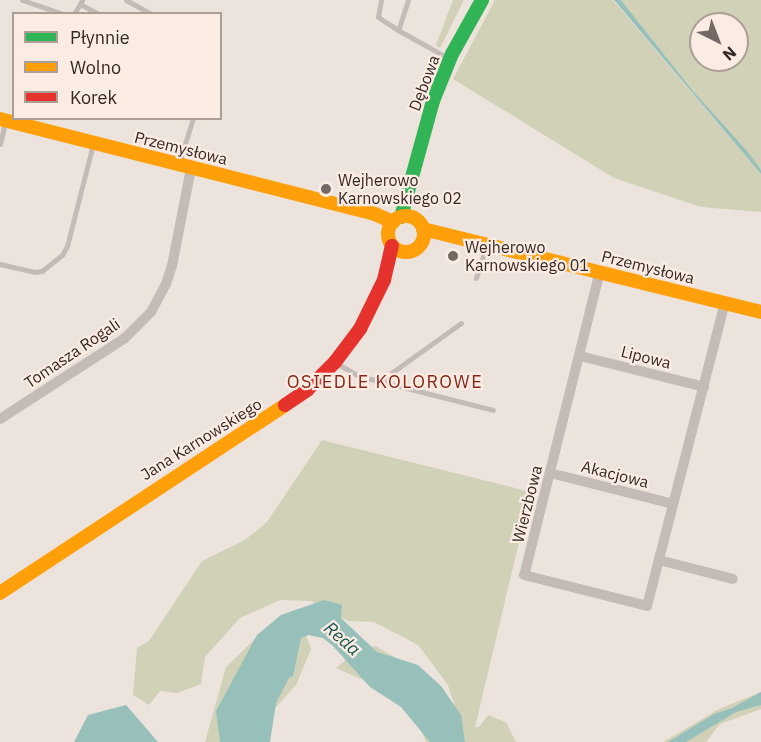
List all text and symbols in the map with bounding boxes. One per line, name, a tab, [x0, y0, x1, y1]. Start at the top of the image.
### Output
legend	[12, 12, 222, 120]
north arrow	[689, 12, 749, 72]
text: Płynnie	[70, 26, 130, 49]
text: N	[719, 43, 741, 65]
street label: Dębowa	[405, 52, 443, 114]
text: Wolno	[70, 56, 121, 79]
text: Korek	[70, 86, 117, 109]
street label: Przemysłowa	[133, 127, 229, 169]
place label: Wejherowo Karnowskiego 02	[338, 170, 462, 208]
marker: Wejherowo Karnowskiego 02	[319, 182, 333, 196]
place label: Wejherowo Karnowskiego 01	[465, 237, 589, 275]
street label: Przemysłowa	[600, 246, 696, 288]
marker: Wejherowo Karnowskiego 01	[446, 249, 460, 263]
street label: Tomasza Rogali	[21, 314, 123, 392]
street label: Lipowa	[619, 342, 673, 372]
district label: OSIEDLE KOLOROWE	[287, 371, 483, 393]
street label: Jana Karnowskiego	[137, 394, 265, 484]
street label: Akacjowa	[579, 456, 651, 492]
street label: Wierzbowa	[508, 463, 546, 545]
water label: Reda	[319, 617, 365, 661]

